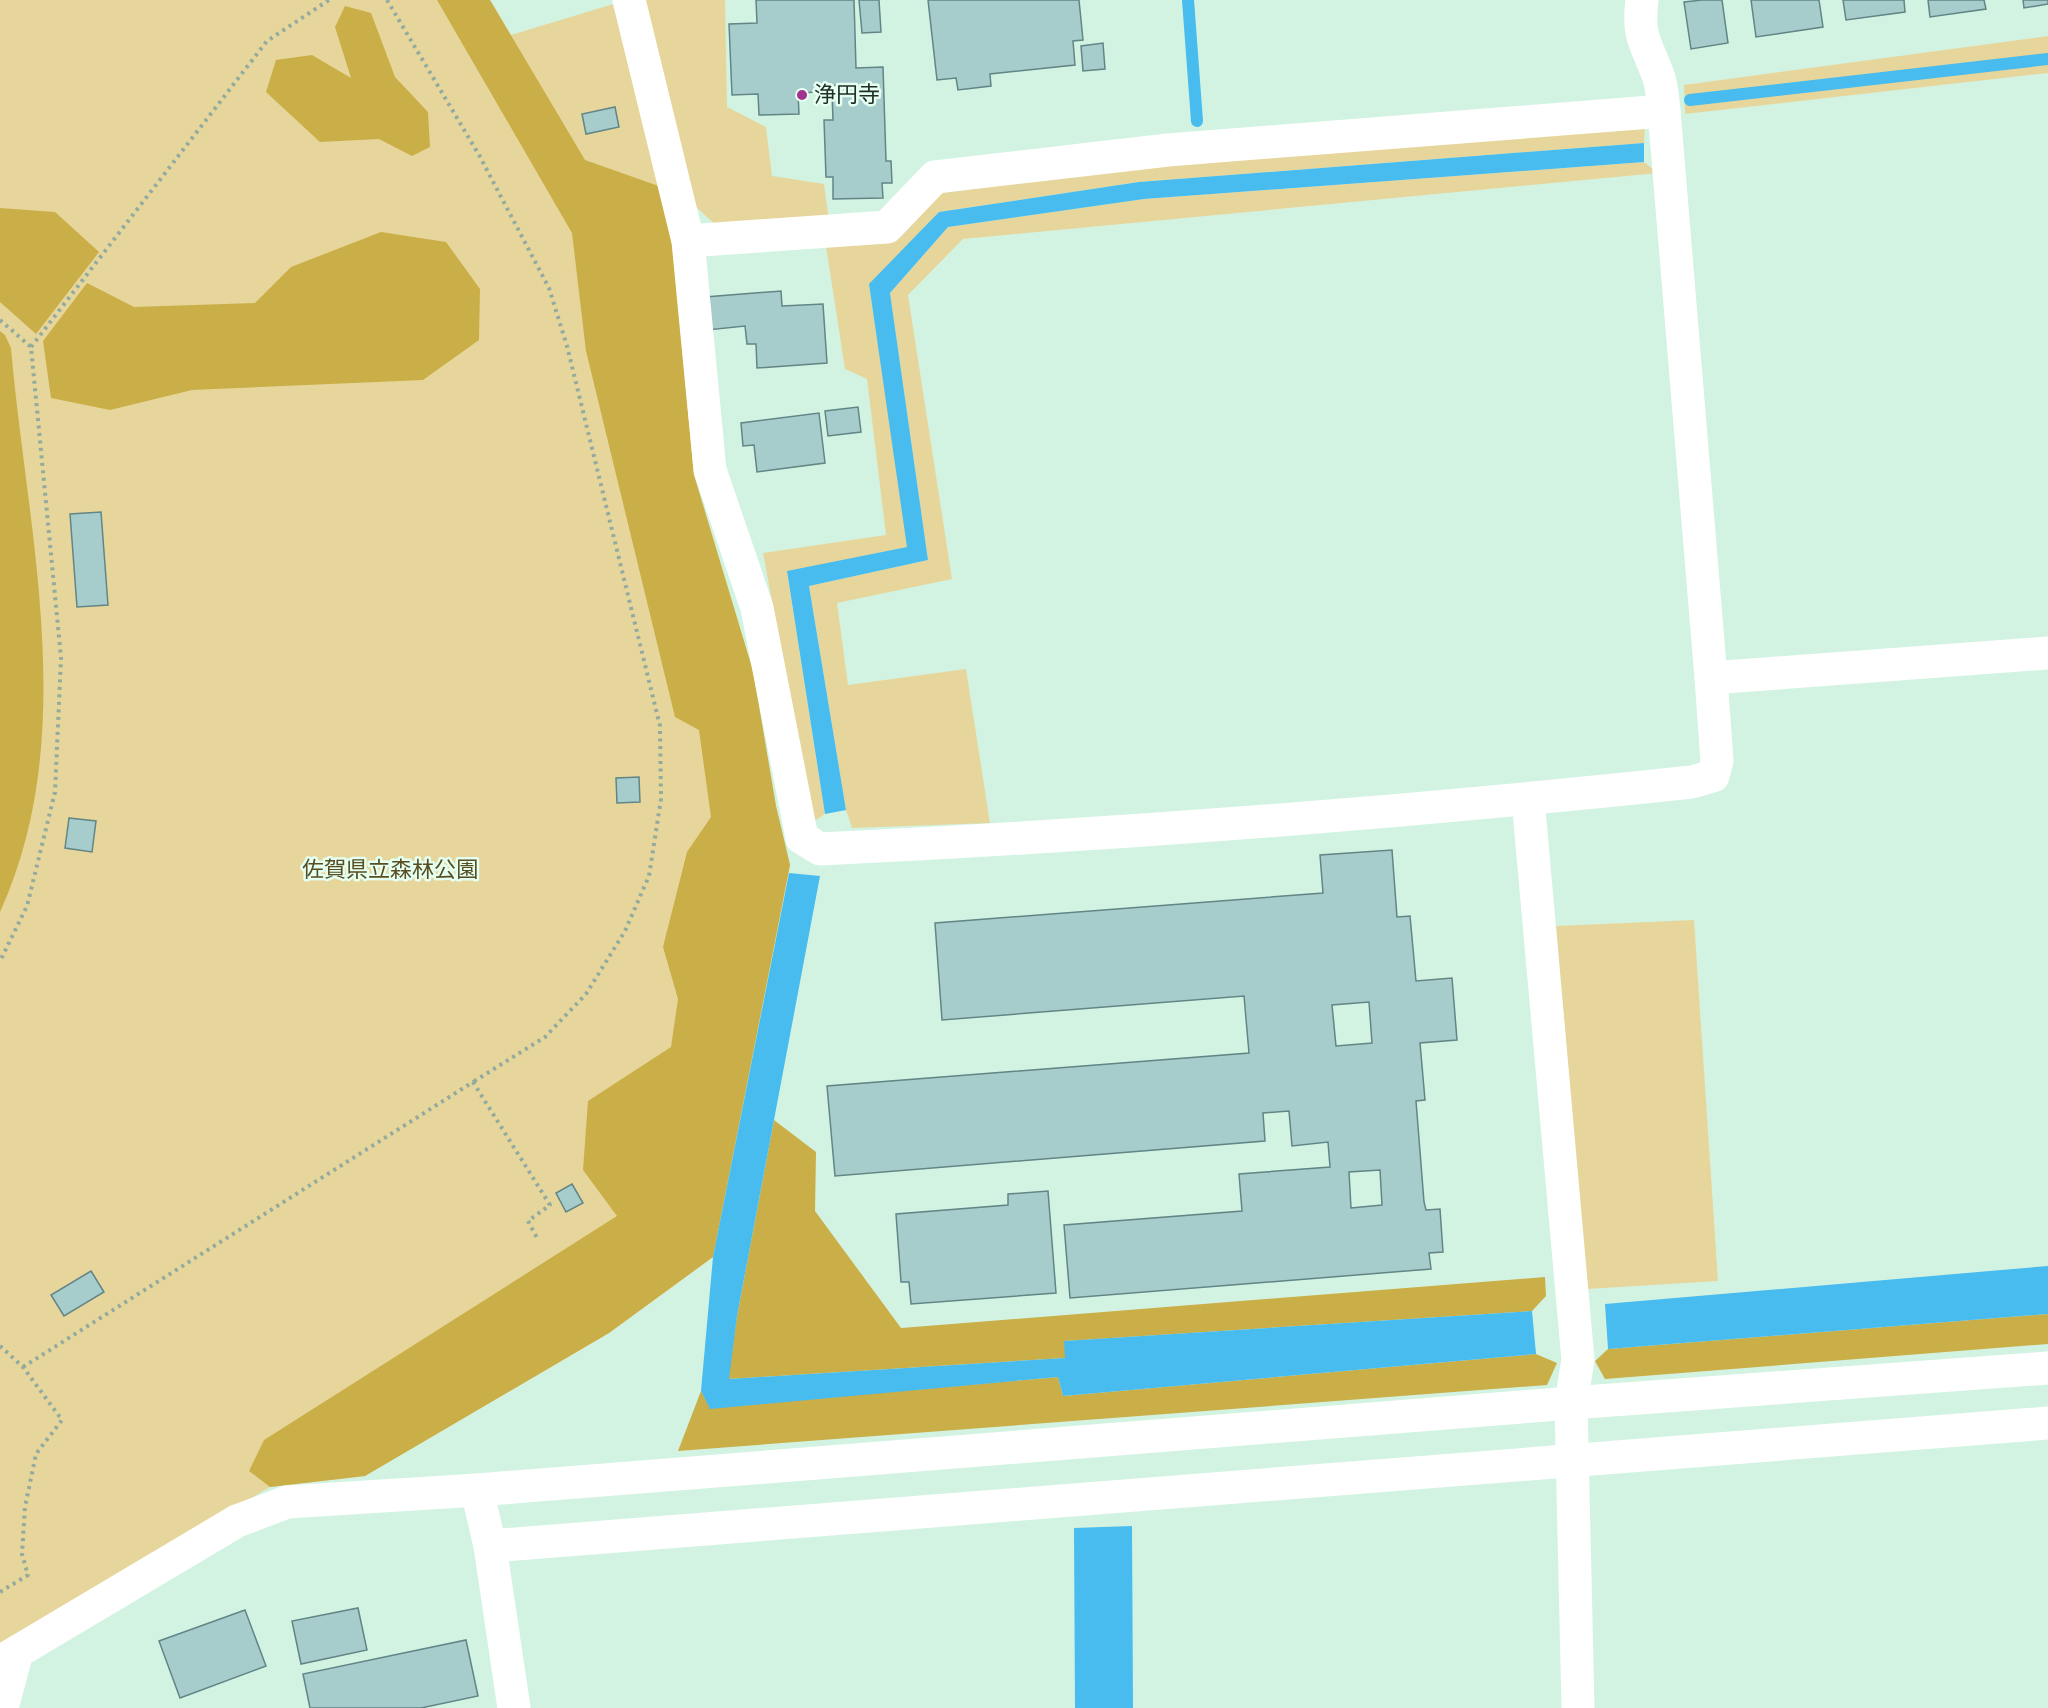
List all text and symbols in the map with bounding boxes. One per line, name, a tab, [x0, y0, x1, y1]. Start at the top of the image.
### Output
place label: 浄円寺	[814, 82, 880, 108]
marker: 浄円寺	[795, 88, 809, 102]
park label: 佐賀県立森林公園	[302, 857, 478, 883]

